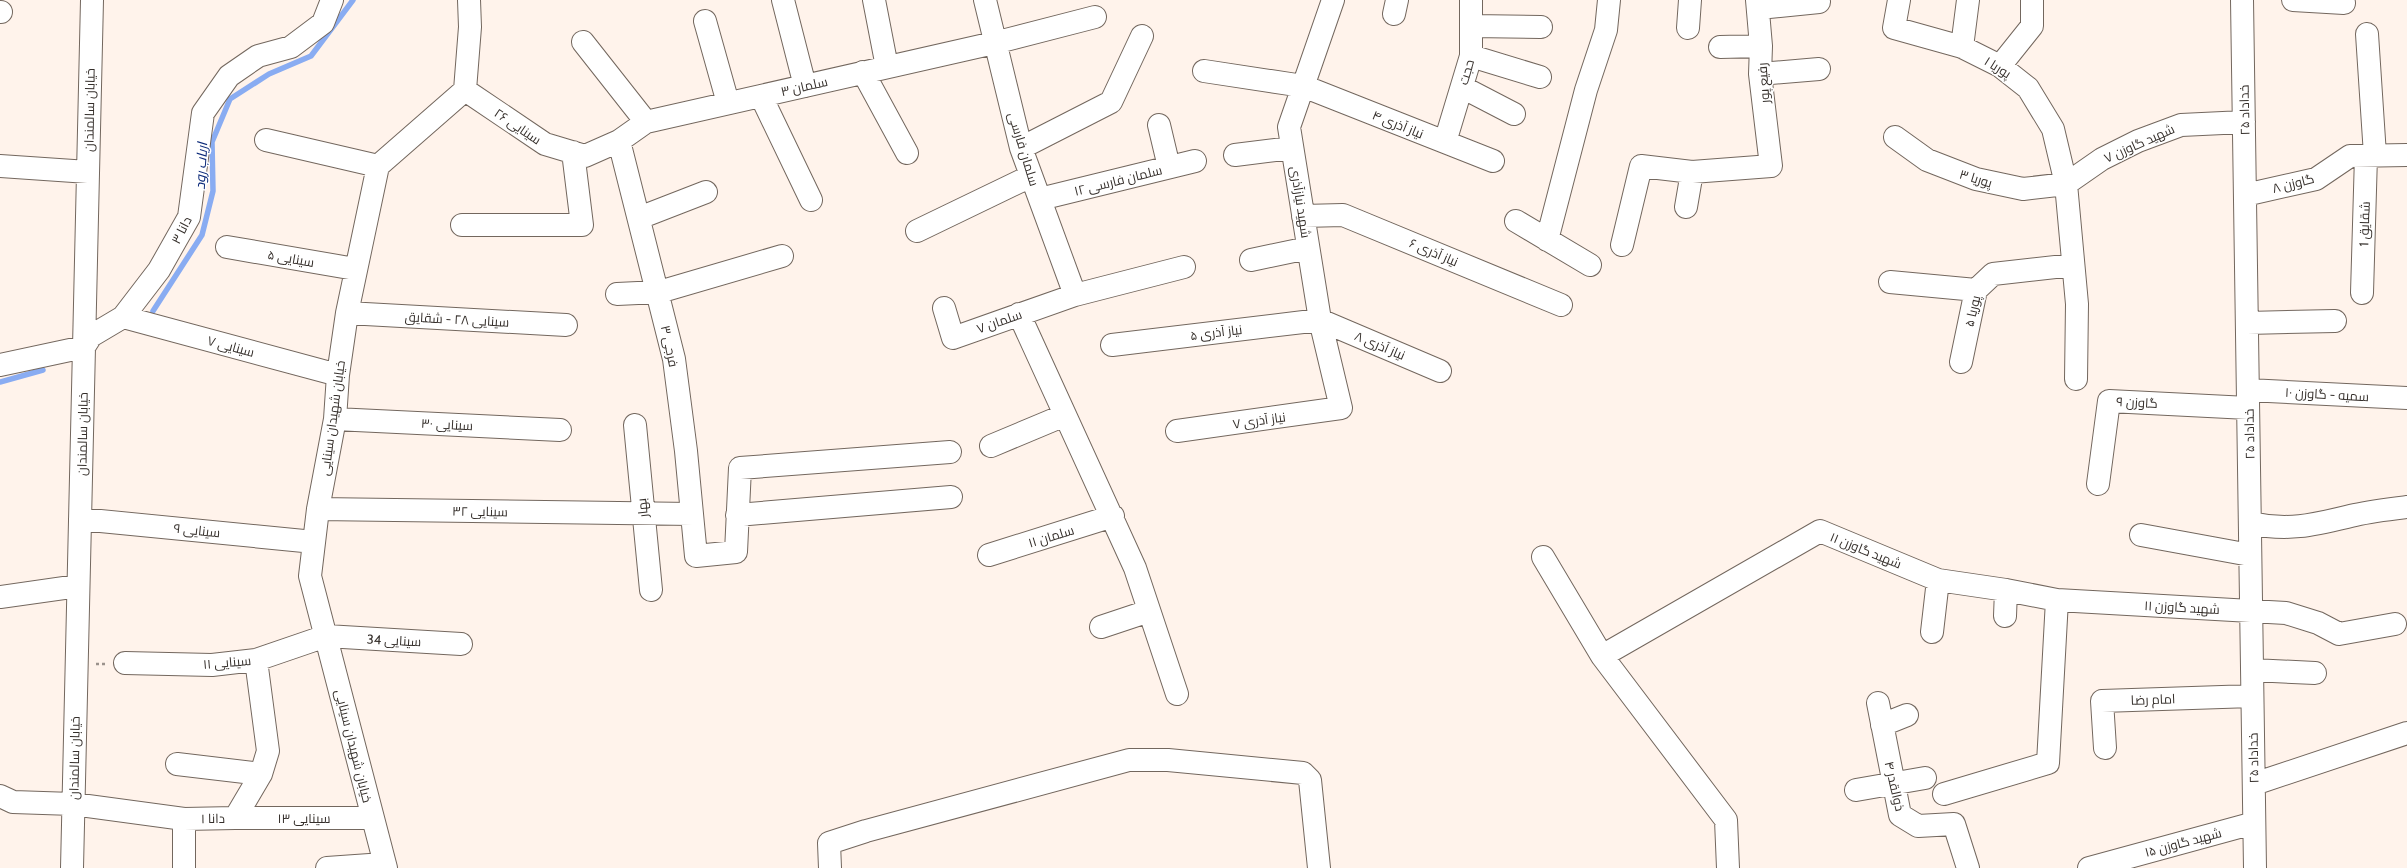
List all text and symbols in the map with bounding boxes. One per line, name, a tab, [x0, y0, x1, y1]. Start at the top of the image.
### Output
street label: پوریا ۱	[1981, 53, 2015, 83]
street label: حجت	[1455, 57, 1477, 87]
street label: رفیع پور	[1754, 62, 1774, 105]
street label: خیابان سالمندان	[80, 68, 98, 152]
street label: سلمان ۳	[779, 73, 829, 99]
street label: خداداد ۲۵	[2236, 85, 2252, 135]
street label: سینایی ۲۶	[491, 104, 545, 148]
street label: نیاز آذری ۴	[1370, 106, 1426, 142]
street label: سلمان فارسی	[1005, 110, 1043, 188]
street label: شهید گاوزن ۷	[2101, 120, 2177, 166]
water label: ارباب رود	[191, 141, 211, 190]
street label: سلمان فارسی ۱۲	[1072, 161, 1164, 199]
street label: شهید نیازآذری	[1287, 165, 1315, 239]
street label: پوریا ۳	[1957, 165, 1995, 193]
street label: گاوزن ۸	[2270, 170, 2316, 196]
street label: شقایق 1	[2355, 201, 2373, 247]
street label: دانا ۳	[167, 214, 195, 246]
street label: نیاز آذری ۶	[1407, 235, 1461, 269]
street label: سینایی ۵	[266, 246, 316, 270]
street label: پوریا ۵	[1961, 293, 1985, 329]
street label: سلمان ۷	[974, 306, 1024, 336]
street label: سینایی ۲۸ - شقایق	[404, 308, 510, 330]
street label: نیاز آذری ۵	[1189, 321, 1243, 343]
street label: فرجی ۳	[658, 324, 682, 368]
street label: نیاز آذری ۸	[1352, 327, 1408, 363]
street label: سینایی ۷	[206, 332, 256, 360]
street label: خیابان شهیدان سینایی	[316, 359, 348, 477]
street label: سمیه - گاوزن ۱۰	[2285, 384, 2369, 404]
street label: خیابان سالمندان	[73, 392, 91, 476]
street label: گاوزن ۹	[2116, 393, 2158, 411]
street label: نیاز آذری ۷	[1231, 408, 1287, 432]
street label: خداداد ۲۵	[2241, 409, 2257, 459]
street label: سینایی ۳۰	[421, 415, 473, 433]
street label: بهار	[633, 498, 651, 519]
street label: سینایی ۳۲	[452, 503, 508, 519]
street label: سینایی ۹	[173, 520, 221, 540]
street label: سلمان ۱۱	[1026, 521, 1076, 551]
street label: شهید گاوزن ۱۱	[1828, 528, 1904, 572]
street label: شهید گاوزن ۱۱	[2144, 597, 2220, 617]
street label: سینایی 34	[366, 631, 422, 649]
street label: سینایی ۱۱	[202, 652, 252, 672]
street label: خیابان شهیدان سینایی	[332, 688, 376, 804]
street label: امام رضا	[2130, 690, 2176, 710]
street label: خیابان سالمندان	[65, 716, 83, 800]
street label: خداداد ۲۵	[2245, 733, 2261, 783]
street label: ذوالقدر ۴	[1882, 760, 1908, 812]
street label: دانا ۱	[201, 810, 225, 826]
street label: سینایی ۱۳	[278, 810, 330, 826]
street label: شهید گاوزن ۱۵	[2143, 824, 2223, 860]

